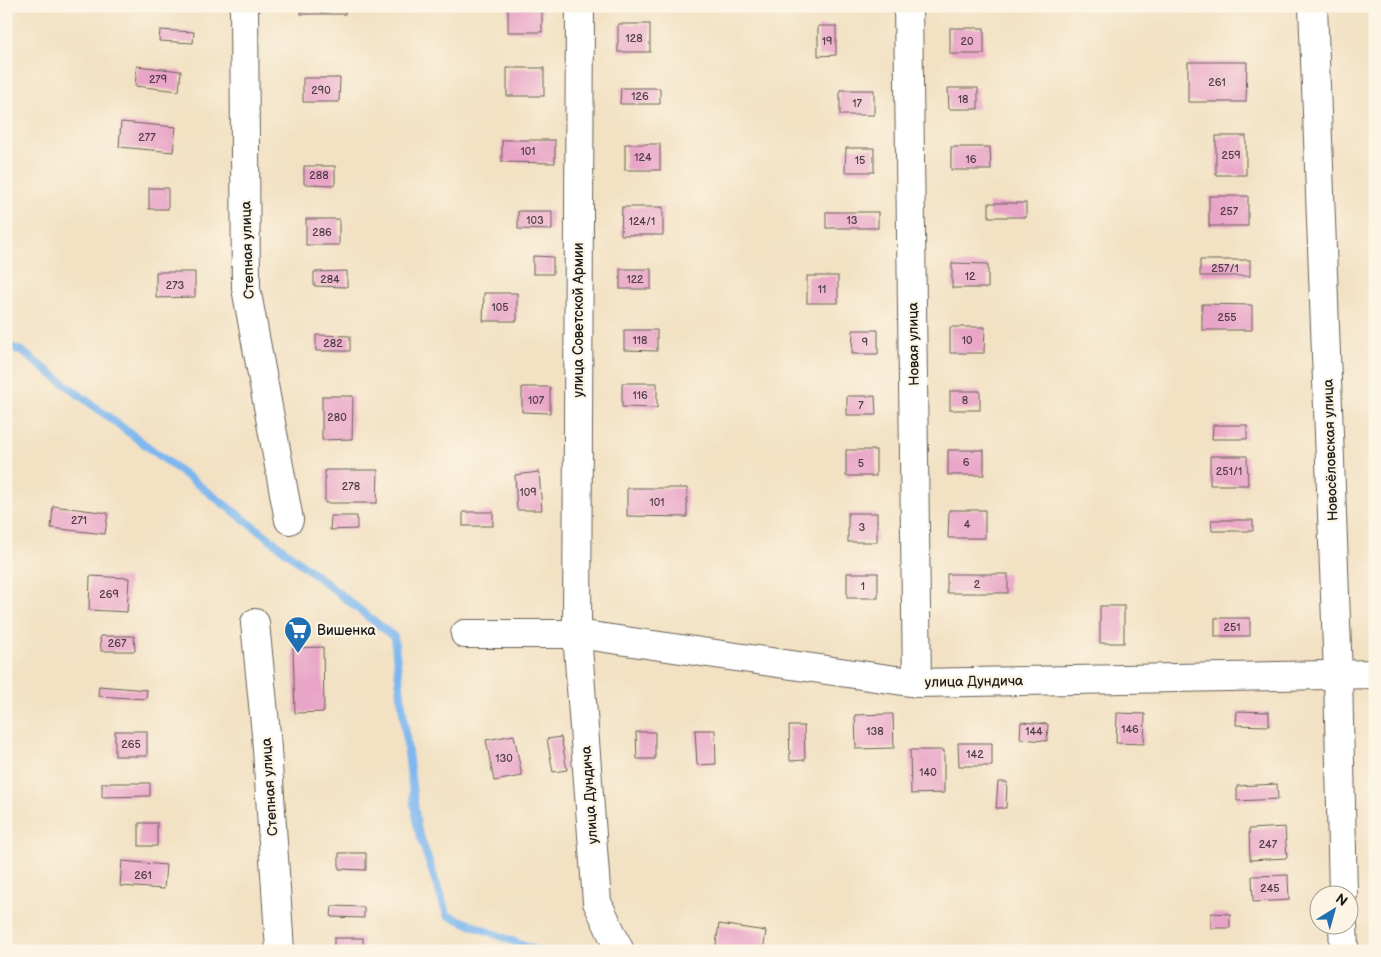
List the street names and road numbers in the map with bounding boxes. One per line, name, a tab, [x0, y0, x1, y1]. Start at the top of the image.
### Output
street label: Степная улица	[237, 200, 258, 299]
street label: улица Советской Армии	[570, 242, 587, 398]
street label: Новая улица	[904, 301, 923, 386]
street label: Новосёловская улица	[1319, 378, 1341, 521]
street label: улица Дундича	[925, 672, 1024, 691]
street label: Степная улица	[258, 737, 281, 837]
street label: улица Дундича	[578, 744, 601, 845]

